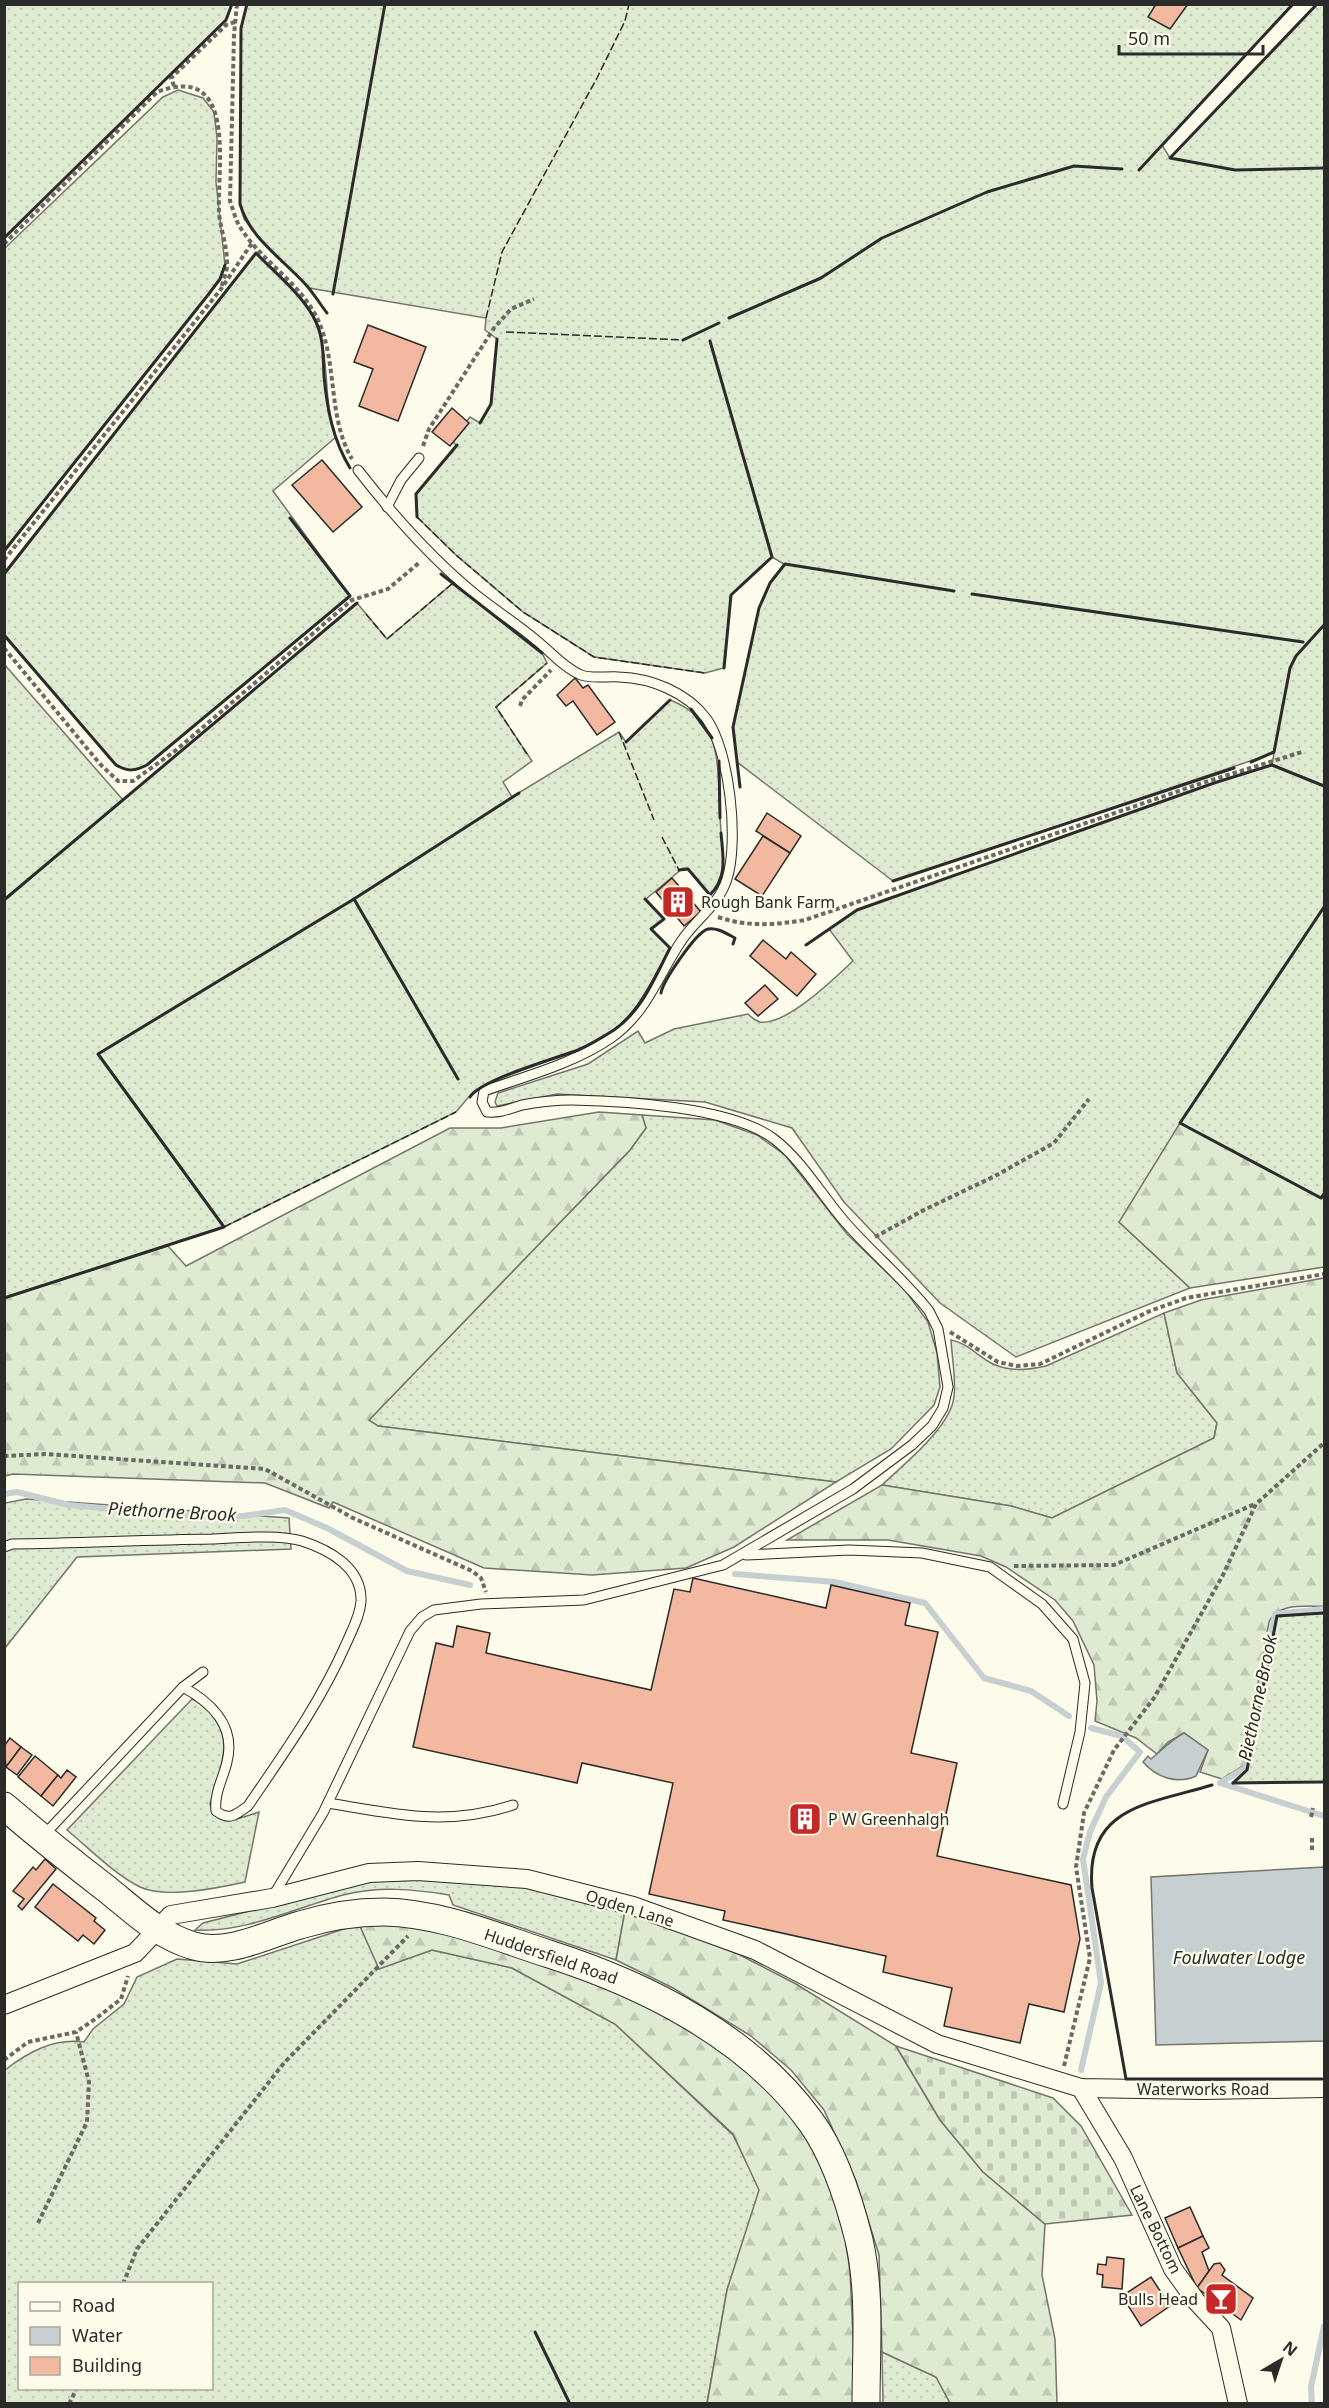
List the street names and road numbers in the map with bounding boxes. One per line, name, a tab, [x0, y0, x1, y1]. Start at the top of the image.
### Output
street label: Ogden Lane	[583, 1884, 677, 1932]
street label: Huddersfield Road	[481, 1923, 621, 1989]
street label: Waterworks Road	[1137, 2078, 1269, 2100]
street label: Lane Bottom	[1125, 2181, 1187, 2277]

